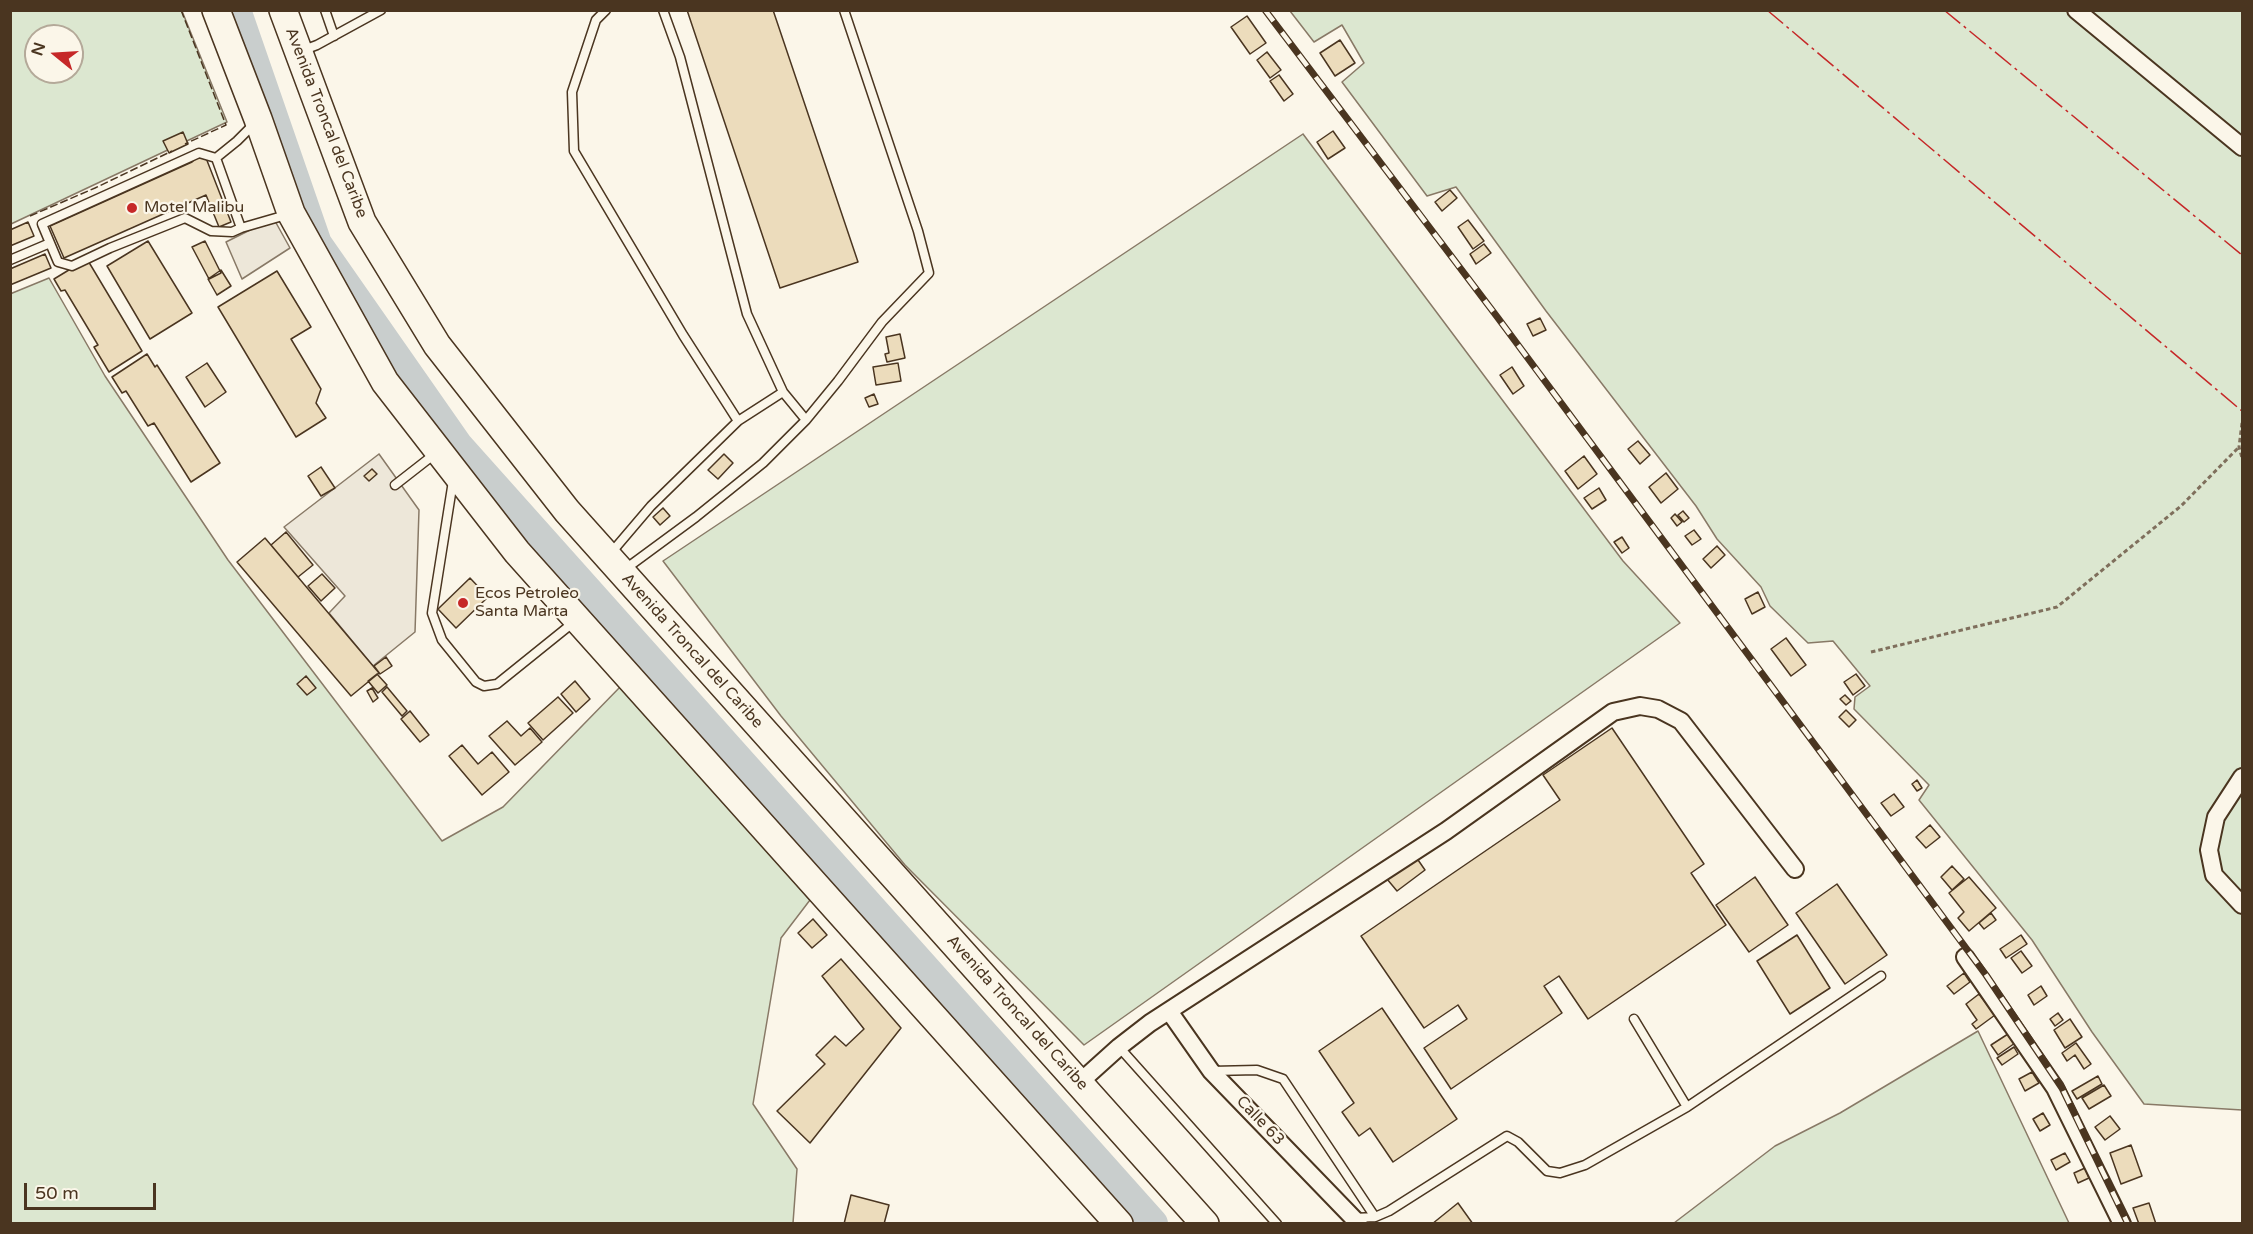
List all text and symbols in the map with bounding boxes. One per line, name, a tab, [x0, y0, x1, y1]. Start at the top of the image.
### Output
north arrow	[24, 24, 84, 84]
street label: Avenida Troncal del Caribe	[281, 25, 371, 221]
text: N	[27, 40, 50, 58]
place label: Motel Malibu	[144, 198, 244, 218]
marker: Motel Malibu	[125, 201, 139, 215]
street label: Avenida Troncal del Caribe	[617, 569, 767, 733]
place label: Ecos Petroleo Santa Marta	[475, 584, 579, 622]
marker: Ecos Petroleo Santa Marta	[456, 596, 470, 610]
street label: Avenida Troncal del Caribe	[942, 931, 1092, 1095]
street label: Calle 63	[1232, 1092, 1288, 1150]
scale bar	[27, 1171, 159, 1209]
text: 50 m	[35, 1182, 79, 1204]

